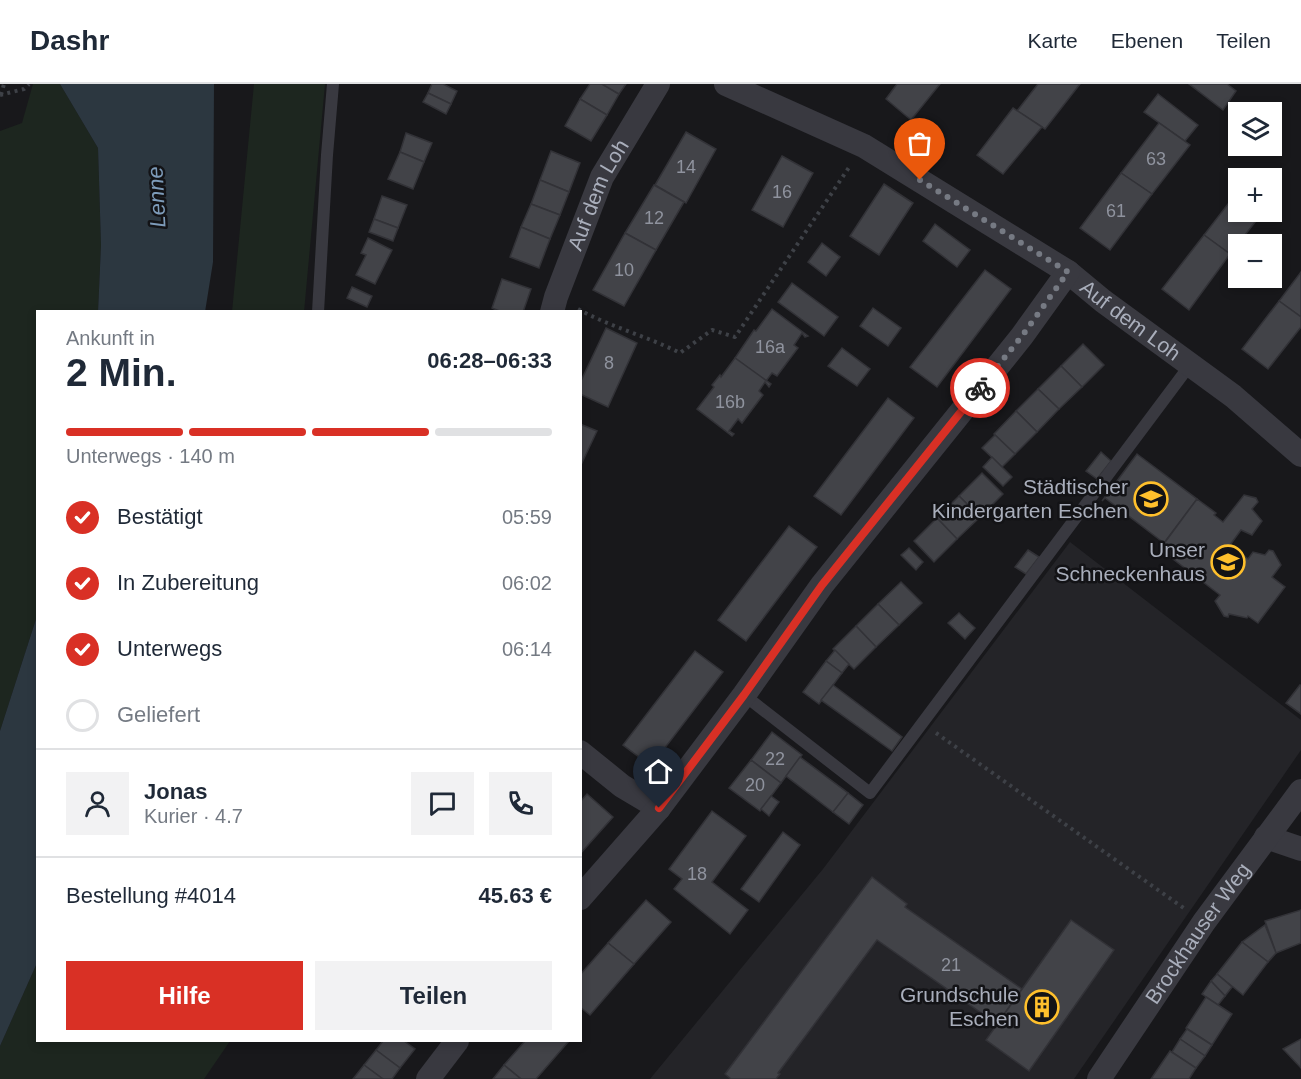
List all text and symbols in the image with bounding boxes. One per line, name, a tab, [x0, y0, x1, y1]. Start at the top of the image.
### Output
text: Dashr	[30, 25, 109, 56]
text: Karte	[1028, 29, 1078, 52]
text: Ebenen	[1111, 29, 1183, 52]
text: Teilen	[1216, 29, 1271, 52]
map controls	[1228, 102, 1282, 288]
button: layers	[1228, 102, 1282, 156]
pin	[894, 118, 945, 180]
icon: bag	[903, 127, 936, 160]
street label: Auf dem Loh	[563, 135, 633, 253]
house number: 63	[1146, 149, 1166, 169]
house number: 14	[676, 157, 696, 177]
water label: Lenne	[142, 166, 171, 228]
button: +	[1228, 168, 1282, 222]
house number: 16	[772, 182, 792, 202]
house number: 61	[1106, 201, 1126, 221]
house number: 12	[644, 208, 664, 228]
button: −	[1228, 234, 1282, 288]
house number: 10	[614, 260, 634, 280]
street label: Auf dem Loh	[1076, 275, 1185, 365]
text: Ankunft in	[66, 327, 155, 349]
house number: 16a	[755, 337, 786, 357]
text: 06:28–06:33	[427, 348, 552, 373]
text: 2 Min.	[66, 351, 177, 394]
house number: 8	[604, 353, 614, 373]
courier	[950, 358, 1010, 418]
icon: bike	[964, 372, 997, 405]
house number: 16b	[715, 392, 745, 412]
text: Unterwegs · 140 m	[66, 445, 235, 467]
place label: Städtischer Kindergarten Eschen	[932, 475, 1128, 522]
school or university icon: Städtischer Kindergarten Eschen	[1133, 481, 1169, 517]
icon: check	[66, 501, 99, 534]
text: Bestätigt	[117, 504, 203, 529]
text: 05:59	[502, 506, 552, 528]
place label: Unser Schneckenhaus	[1056, 538, 1205, 585]
school or university icon: Unser Schneckenhaus	[1210, 544, 1246, 580]
icon: check	[66, 567, 99, 600]
text: In Zubereitung	[117, 570, 259, 595]
text: 06:02	[502, 572, 552, 594]
icon: check	[66, 633, 99, 666]
text: Unterwegs	[117, 636, 222, 661]
text: 06:14	[502, 638, 552, 660]
text: Geliefert	[117, 702, 200, 727]
pin	[633, 746, 684, 808]
house number: 22	[765, 749, 785, 769]
icon: home	[642, 755, 675, 788]
button: person	[66, 772, 129, 835]
button: chat	[411, 772, 474, 835]
button: phone	[489, 772, 552, 835]
house number: 20	[745, 775, 765, 795]
text: Jonas	[144, 779, 208, 804]
text: Kurier · 4.7	[144, 805, 243, 827]
street label: Brockhauser Weg	[1141, 858, 1255, 1008]
house number: 18	[687, 864, 707, 884]
text: Bestellung #4014	[66, 883, 236, 908]
text: 45.63 €	[479, 883, 552, 908]
house number: 21	[941, 955, 961, 975]
button: Hilfe	[66, 961, 303, 1030]
button: Teilen	[315, 961, 552, 1030]
place label: Grundschule Eschen	[900, 983, 1019, 1030]
building icon: Grundschule Eschen	[1024, 989, 1060, 1025]

